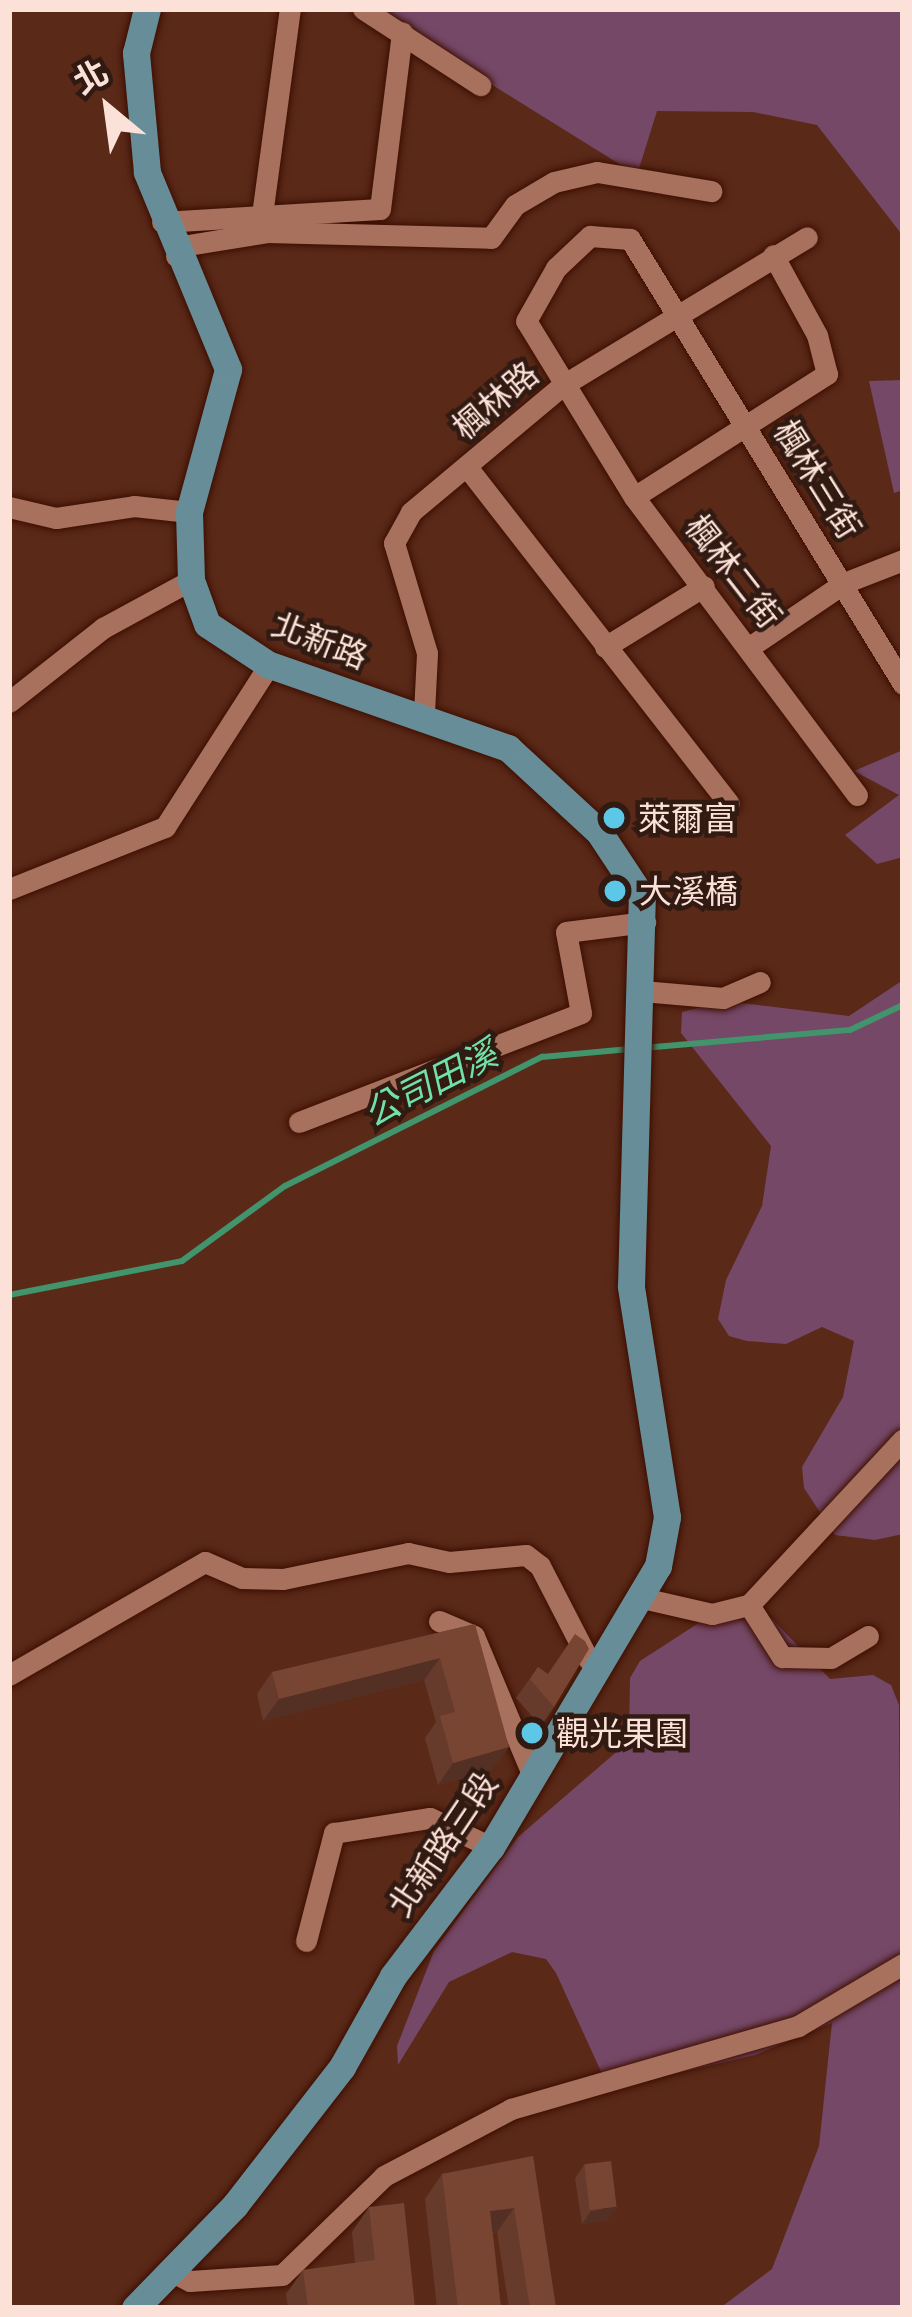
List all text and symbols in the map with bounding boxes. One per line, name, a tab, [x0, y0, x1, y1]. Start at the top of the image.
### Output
north arrow	[48, 48, 168, 168]
text: 北	[65, 48, 116, 104]
street label: 楓林路	[444, 353, 546, 447]
street label: 楓林三街	[766, 413, 870, 545]
street label: 楓林二街	[678, 507, 790, 635]
street label: 北新路	[267, 604, 373, 676]
place label: 萊爾富	[638, 798, 737, 838]
marker: 萊爾富	[601, 805, 627, 831]
place label: 大溪橋	[639, 871, 738, 911]
marker: 大溪橋	[602, 878, 628, 904]
water label: 公司田溪	[356, 1031, 504, 1135]
place label: 觀光果園	[556, 1713, 688, 1753]
marker: 觀光果園	[519, 1720, 545, 1746]
street label: 北新路三段	[379, 1765, 505, 1923]

